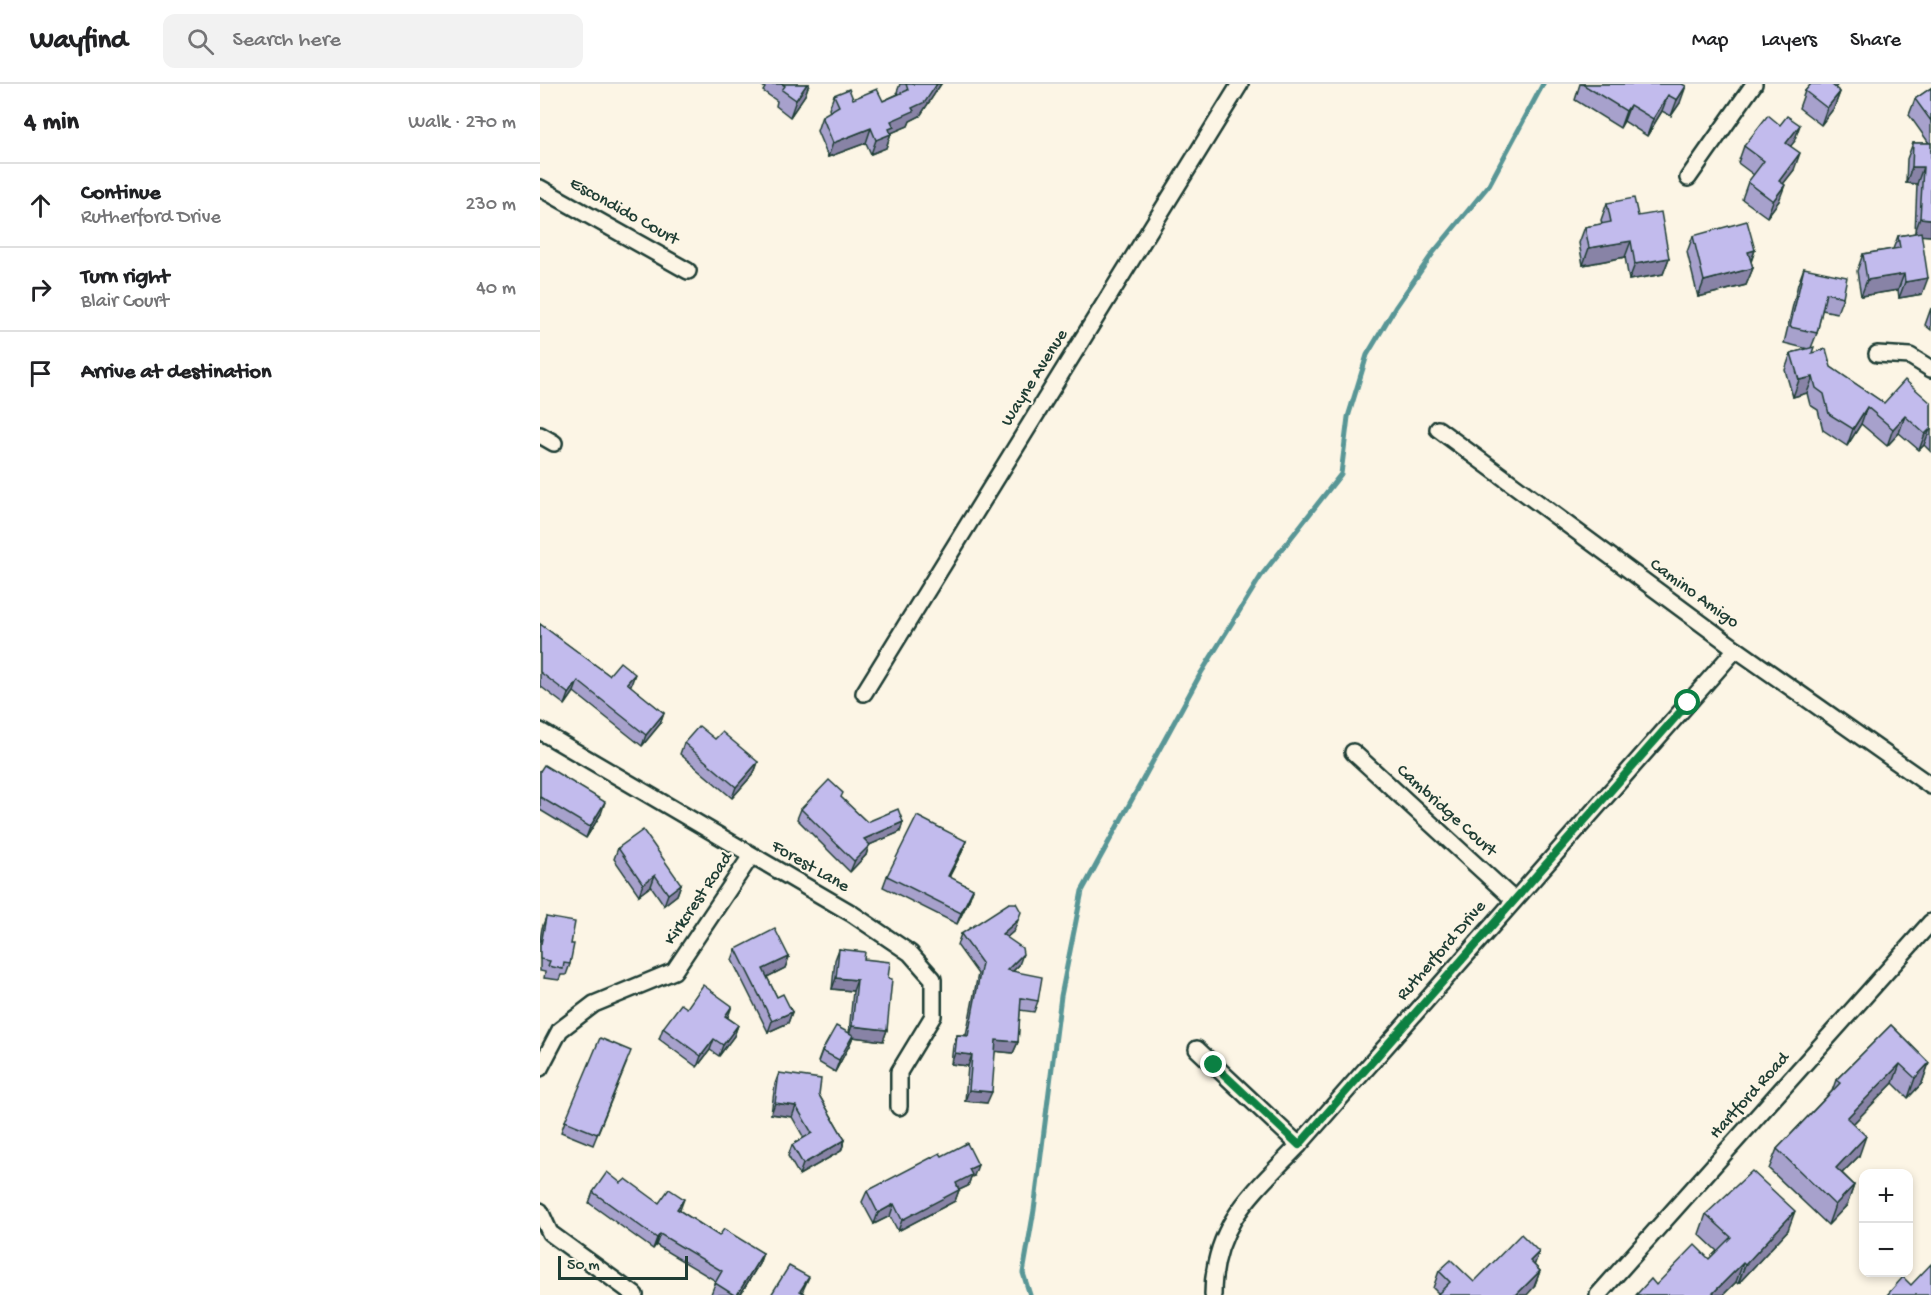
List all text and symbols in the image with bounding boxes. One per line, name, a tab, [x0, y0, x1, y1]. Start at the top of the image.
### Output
search box	[163, 14, 583, 68]
text: Wayfind	[30, 25, 127, 58]
icon: search	[184, 25, 217, 58]
text: Search here	[232, 28, 341, 54]
text: Map	[1692, 29, 1728, 54]
text: Layers	[1761, 29, 1817, 54]
text: Share	[1850, 29, 1901, 54]
text: 4 min	[24, 108, 79, 139]
text: Walk · 270 m	[408, 112, 516, 135]
street label: Escondido Court	[566, 173, 684, 251]
text: Continue	[81, 181, 161, 207]
icon: ahead	[24, 189, 57, 222]
text: 230 m	[466, 194, 516, 217]
text: Rutherford Drive	[81, 207, 221, 230]
text: Turn right	[81, 265, 169, 291]
icon: right	[24, 273, 57, 306]
text: 40 m	[476, 278, 516, 301]
text: Blair Court	[81, 291, 169, 314]
street label: Wayne Avenue	[997, 325, 1074, 430]
icon: arrive	[24, 357, 57, 390]
text: Arrive at destination	[81, 360, 271, 386]
street label: Camino Amigo	[1645, 555, 1743, 633]
route start	[1674, 689, 1700, 715]
street label: Cambridge Court	[1391, 760, 1502, 863]
street label: Forest Lane	[766, 836, 853, 898]
street label: Kirkcrest Road	[660, 847, 739, 949]
street label: Rutherford Drive	[1393, 896, 1492, 1005]
street label: Hartford Road	[1706, 1047, 1795, 1144]
route end	[1200, 1051, 1226, 1077]
map controls	[1859, 1169, 1913, 1277]
button: +	[1859, 1169, 1913, 1223]
button: −	[1859, 1223, 1913, 1277]
scale bar	[558, 1253, 688, 1280]
text: 50 m	[567, 1257, 600, 1276]

